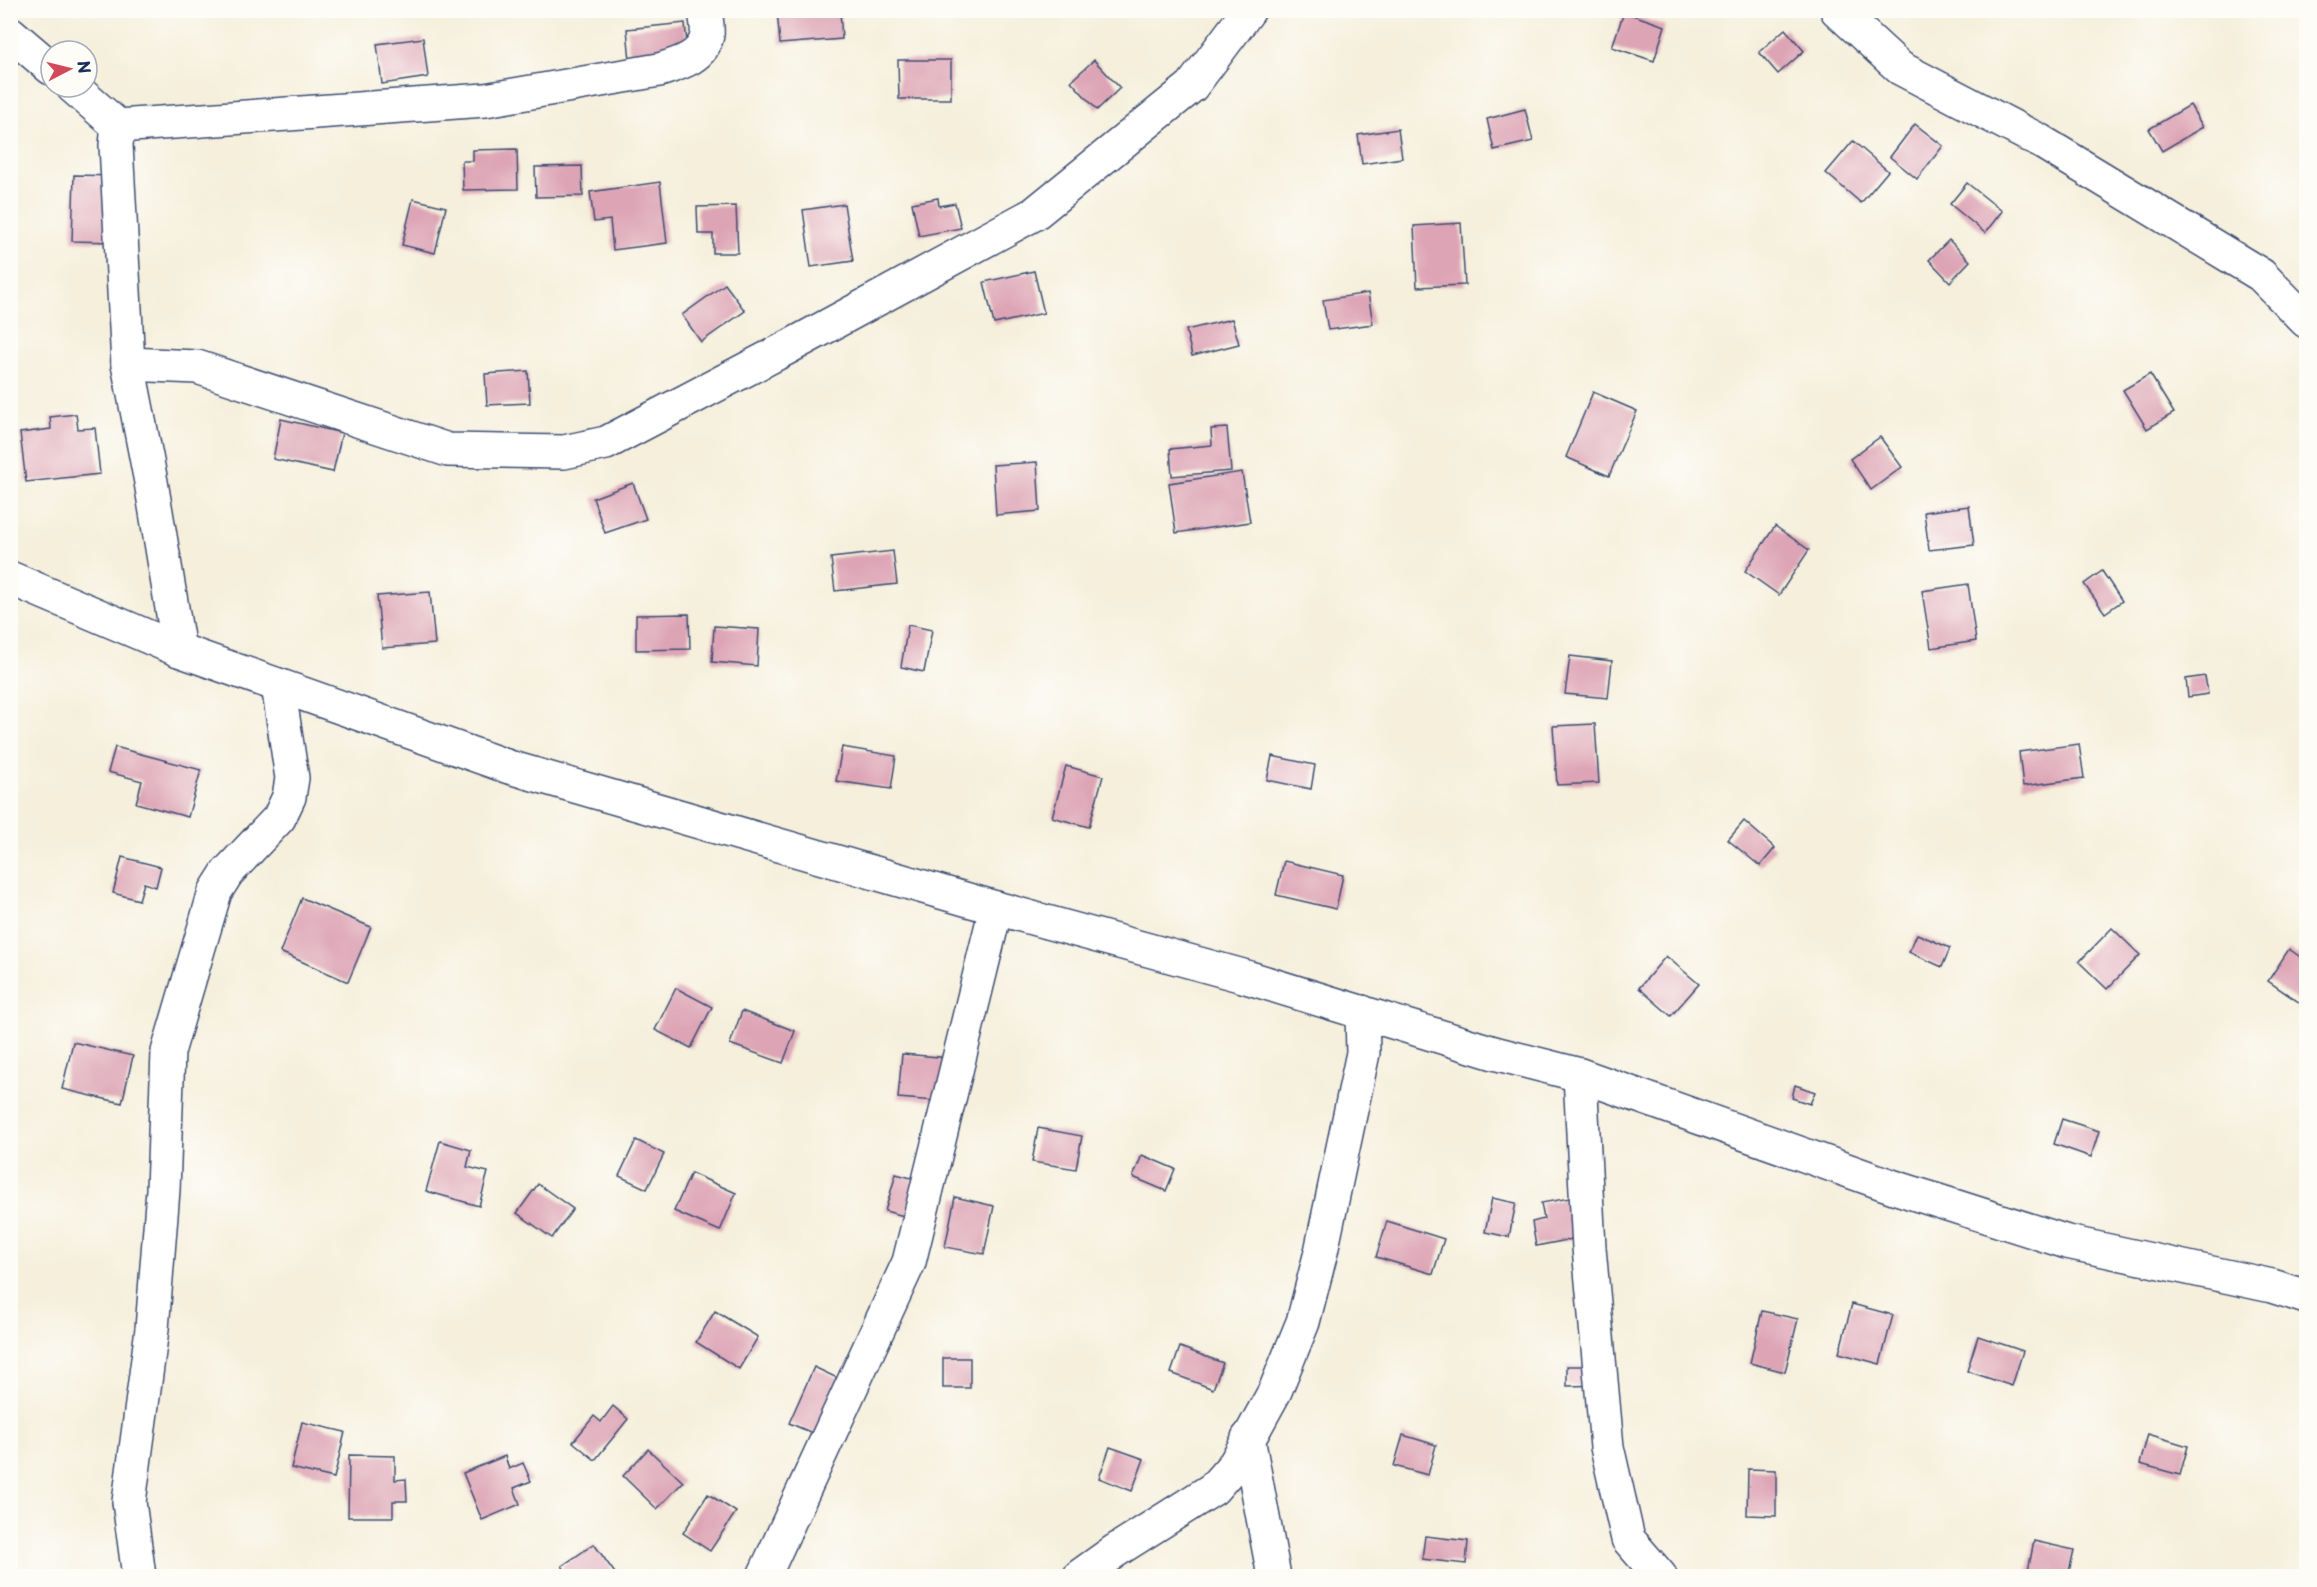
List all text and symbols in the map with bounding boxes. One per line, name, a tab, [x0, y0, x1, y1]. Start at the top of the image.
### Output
north arrow	[39, 39, 99, 99]
text: N	[72, 59, 98, 75]

